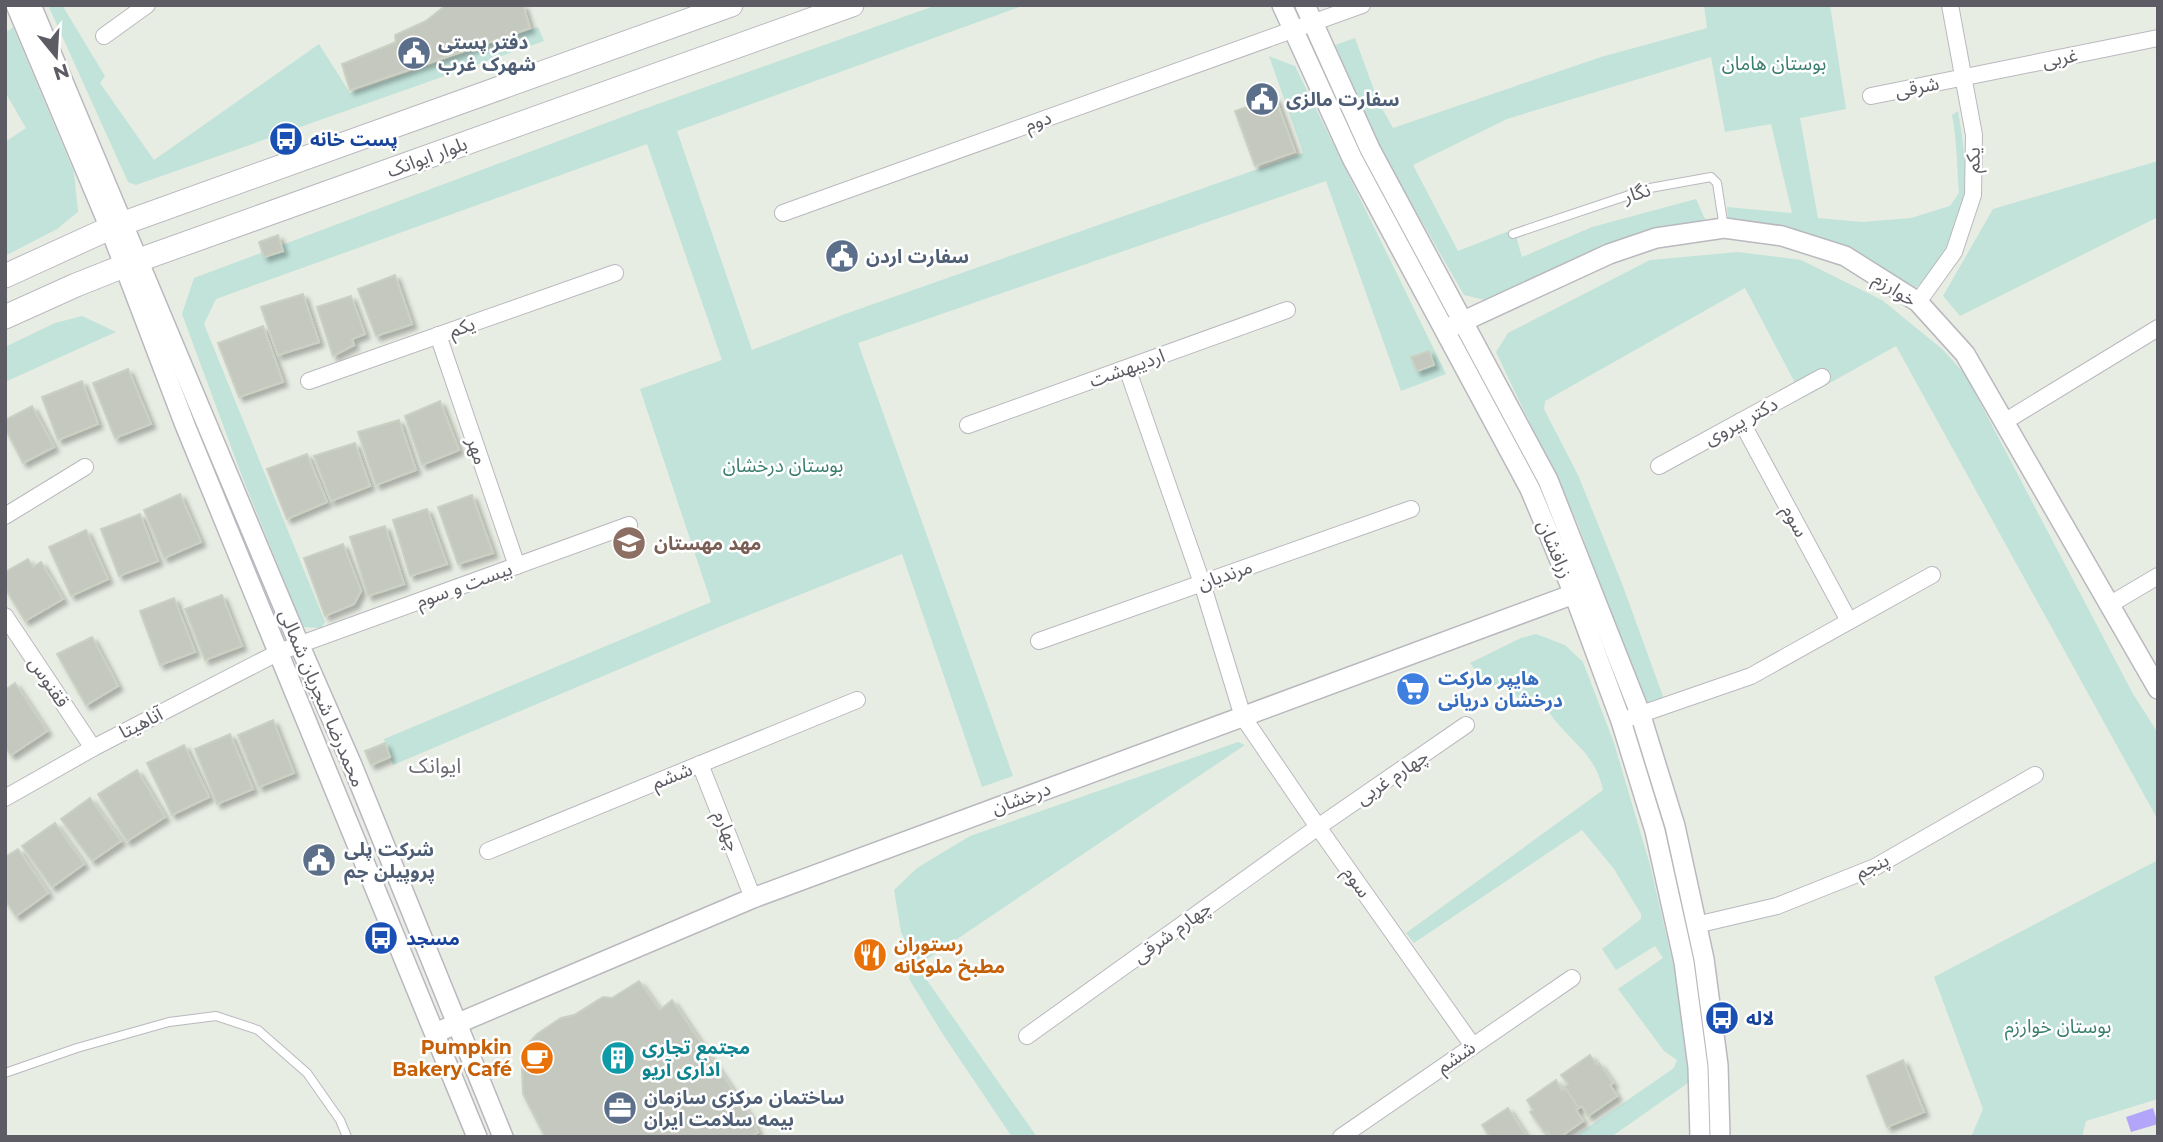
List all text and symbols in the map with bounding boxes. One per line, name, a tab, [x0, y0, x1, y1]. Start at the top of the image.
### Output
north arrow	[21, 21, 91, 91]
place label: دفتر پستی شهرک غرب	[438, 31, 536, 76]
public building icon: دفتر پستی شهرک غرب	[395, 34, 433, 72]
street label: غربی	[2040, 43, 2080, 73]
park label: بوستان هامان	[1722, 52, 1826, 75]
text: N	[50, 58, 72, 85]
street label: شرقی	[1893, 71, 1941, 103]
public building icon: سفارت مالزی	[1243, 80, 1281, 118]
place label: سفارت مالزی	[1286, 88, 1400, 111]
street label: دوم	[1021, 106, 1056, 139]
bus stop icon: پست خانه	[267, 120, 305, 158]
place label: پست خانه	[310, 128, 398, 151]
street label: بلوار ایوانک	[384, 132, 470, 182]
street label: یکم	[1961, 147, 1988, 173]
street label: نگار	[1620, 178, 1653, 208]
public building icon: سفارت اردن	[823, 237, 861, 275]
place label: سفارت اردن	[866, 245, 969, 268]
street label: خوارزم	[1867, 267, 1921, 314]
street label: یکم	[446, 312, 479, 345]
street label: اردیبهشت	[1086, 344, 1168, 392]
street label: دکتر پیروی	[1700, 392, 1782, 451]
street label: مهر	[461, 433, 492, 468]
park label: بوستان درخشان	[723, 454, 843, 477]
street label: سوم	[1774, 501, 1813, 542]
street label: زرافشان	[1532, 516, 1578, 582]
school or university icon: مهد مهستان	[610, 524, 648, 562]
place label: مهد مهستان	[654, 532, 761, 555]
street label: مرنديان	[1195, 555, 1255, 595]
street label: بیست و سوم	[413, 557, 516, 616]
street label: محمدرضا شجریان شمالی	[274, 606, 370, 790]
street label: ققنوس	[24, 652, 74, 712]
place label: هایپر مارکت درخشان دریانی	[1438, 667, 1563, 712]
supermarket icon: هایپر مارکت درخشان دریانی	[1394, 670, 1432, 708]
street label: آناهیتا	[115, 702, 168, 744]
street label: چهارم غربی	[1351, 744, 1434, 812]
district label: ایوانک	[409, 753, 461, 778]
street label: ششم	[648, 758, 697, 797]
street label: درخشان	[988, 777, 1054, 819]
street label: چهارم	[706, 807, 745, 856]
place label: شرکت پلی پروپیلن جم	[344, 838, 435, 886]
public building icon: شرکت پلی پروپیلن جم	[300, 841, 338, 879]
street label: پنجم	[1851, 848, 1894, 887]
street label: سوم	[1336, 862, 1376, 904]
street label: چهارم شرقی	[1128, 896, 1217, 970]
bus stop icon: مسجد	[362, 919, 400, 957]
place label: مسجد	[406, 927, 460, 950]
place label: رستوران مطبخ ملوکانه	[894, 933, 1005, 981]
restaurant icon: رستوران مطبخ ملوکانه	[851, 936, 889, 974]
bus stop icon: لاله	[1703, 999, 1741, 1037]
place label: لاله	[1746, 1007, 1774, 1030]
park label: بوستان خوارزم	[2005, 1015, 2111, 1041]
place label: Pumpkin Bakery Café	[392, 1036, 512, 1081]
place label: مجتمع تجاری اداری آريو	[642, 1036, 750, 1081]
street label: ششم	[1432, 1036, 1481, 1081]
cafe icon: Pumpkin Bakery Café	[518, 1039, 556, 1077]
building icon: مجتمع تجاری اداری آريو	[599, 1039, 637, 1077]
place label: ساختمان مرکزی سازمان بیمه سلامت ایران	[644, 1086, 844, 1131]
office icon: ساختمان مرکزی سازمان بیمه سلامت ایران	[601, 1089, 639, 1127]

